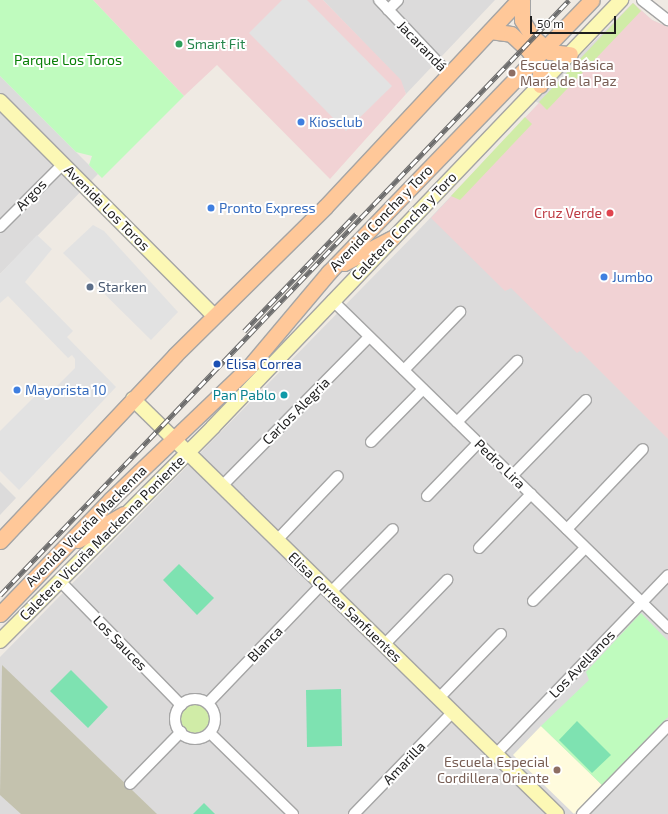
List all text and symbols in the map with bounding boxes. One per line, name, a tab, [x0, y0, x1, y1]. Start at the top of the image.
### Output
scale bar	[532, 8, 618, 34]
text: 50 m	[537, 16, 564, 30]
street label: Jacarandá	[394, 17, 450, 75]
place label: Smart Fit	[187, 36, 245, 52]
marker: Smart Fit	[174, 39, 184, 49]
park label: Parque Los Toros	[14, 52, 122, 68]
place label: Escuela Básica María de la Paz	[520, 57, 617, 90]
marker: Escuela Básica María de la Paz	[507, 68, 517, 78]
place label: Kiosclub	[309, 114, 363, 130]
marker: Kiosclub	[296, 117, 306, 127]
street label: Avenida Concha y Toro	[326, 161, 436, 275]
street label: Avenida Los Toros	[61, 162, 153, 254]
street label: Caletera Concha y Toro	[348, 168, 460, 284]
street label: Argos	[12, 176, 50, 214]
place label: Pronto Express	[219, 200, 316, 216]
marker: Pronto Express	[206, 203, 216, 213]
place label: Cruz Verde	[534, 205, 602, 221]
marker: Cruz Verde	[605, 208, 615, 218]
place label: Jumbo	[612, 269, 653, 285]
marker: Jumbo	[599, 272, 609, 282]
place label: Starken	[98, 279, 147, 295]
marker: Starken	[85, 282, 95, 292]
place label: Elisa Correa	[226, 356, 302, 372]
marker: Elisa Correa	[211, 358, 223, 370]
street label: Carlos Alegria	[259, 374, 333, 448]
place label: Mayorista 10	[25, 382, 107, 398]
marker: Mayorista 10	[12, 385, 22, 395]
place label: Pan Pablo	[213, 387, 276, 403]
marker: Pan Pablo	[279, 390, 289, 400]
street label: Pedro Lira	[471, 436, 529, 492]
street label: Caletera Vicuña Mackenna Poniente	[16, 452, 188, 624]
street label: Avenida Vicuña Mackenna	[22, 462, 150, 590]
street label: Elisa Correa Sanfuentes	[285, 548, 405, 666]
street label: Los Sauces	[90, 612, 150, 674]
street label: Blanca	[244, 623, 286, 665]
street label: Los Avellanos	[545, 627, 619, 701]
street label: Amarilla	[379, 738, 429, 788]
place label: Escuela Especial Cordillera Oriente	[437, 754, 549, 786]
marker: Escuela Especial Cordillera Oriente	[552, 765, 562, 775]

